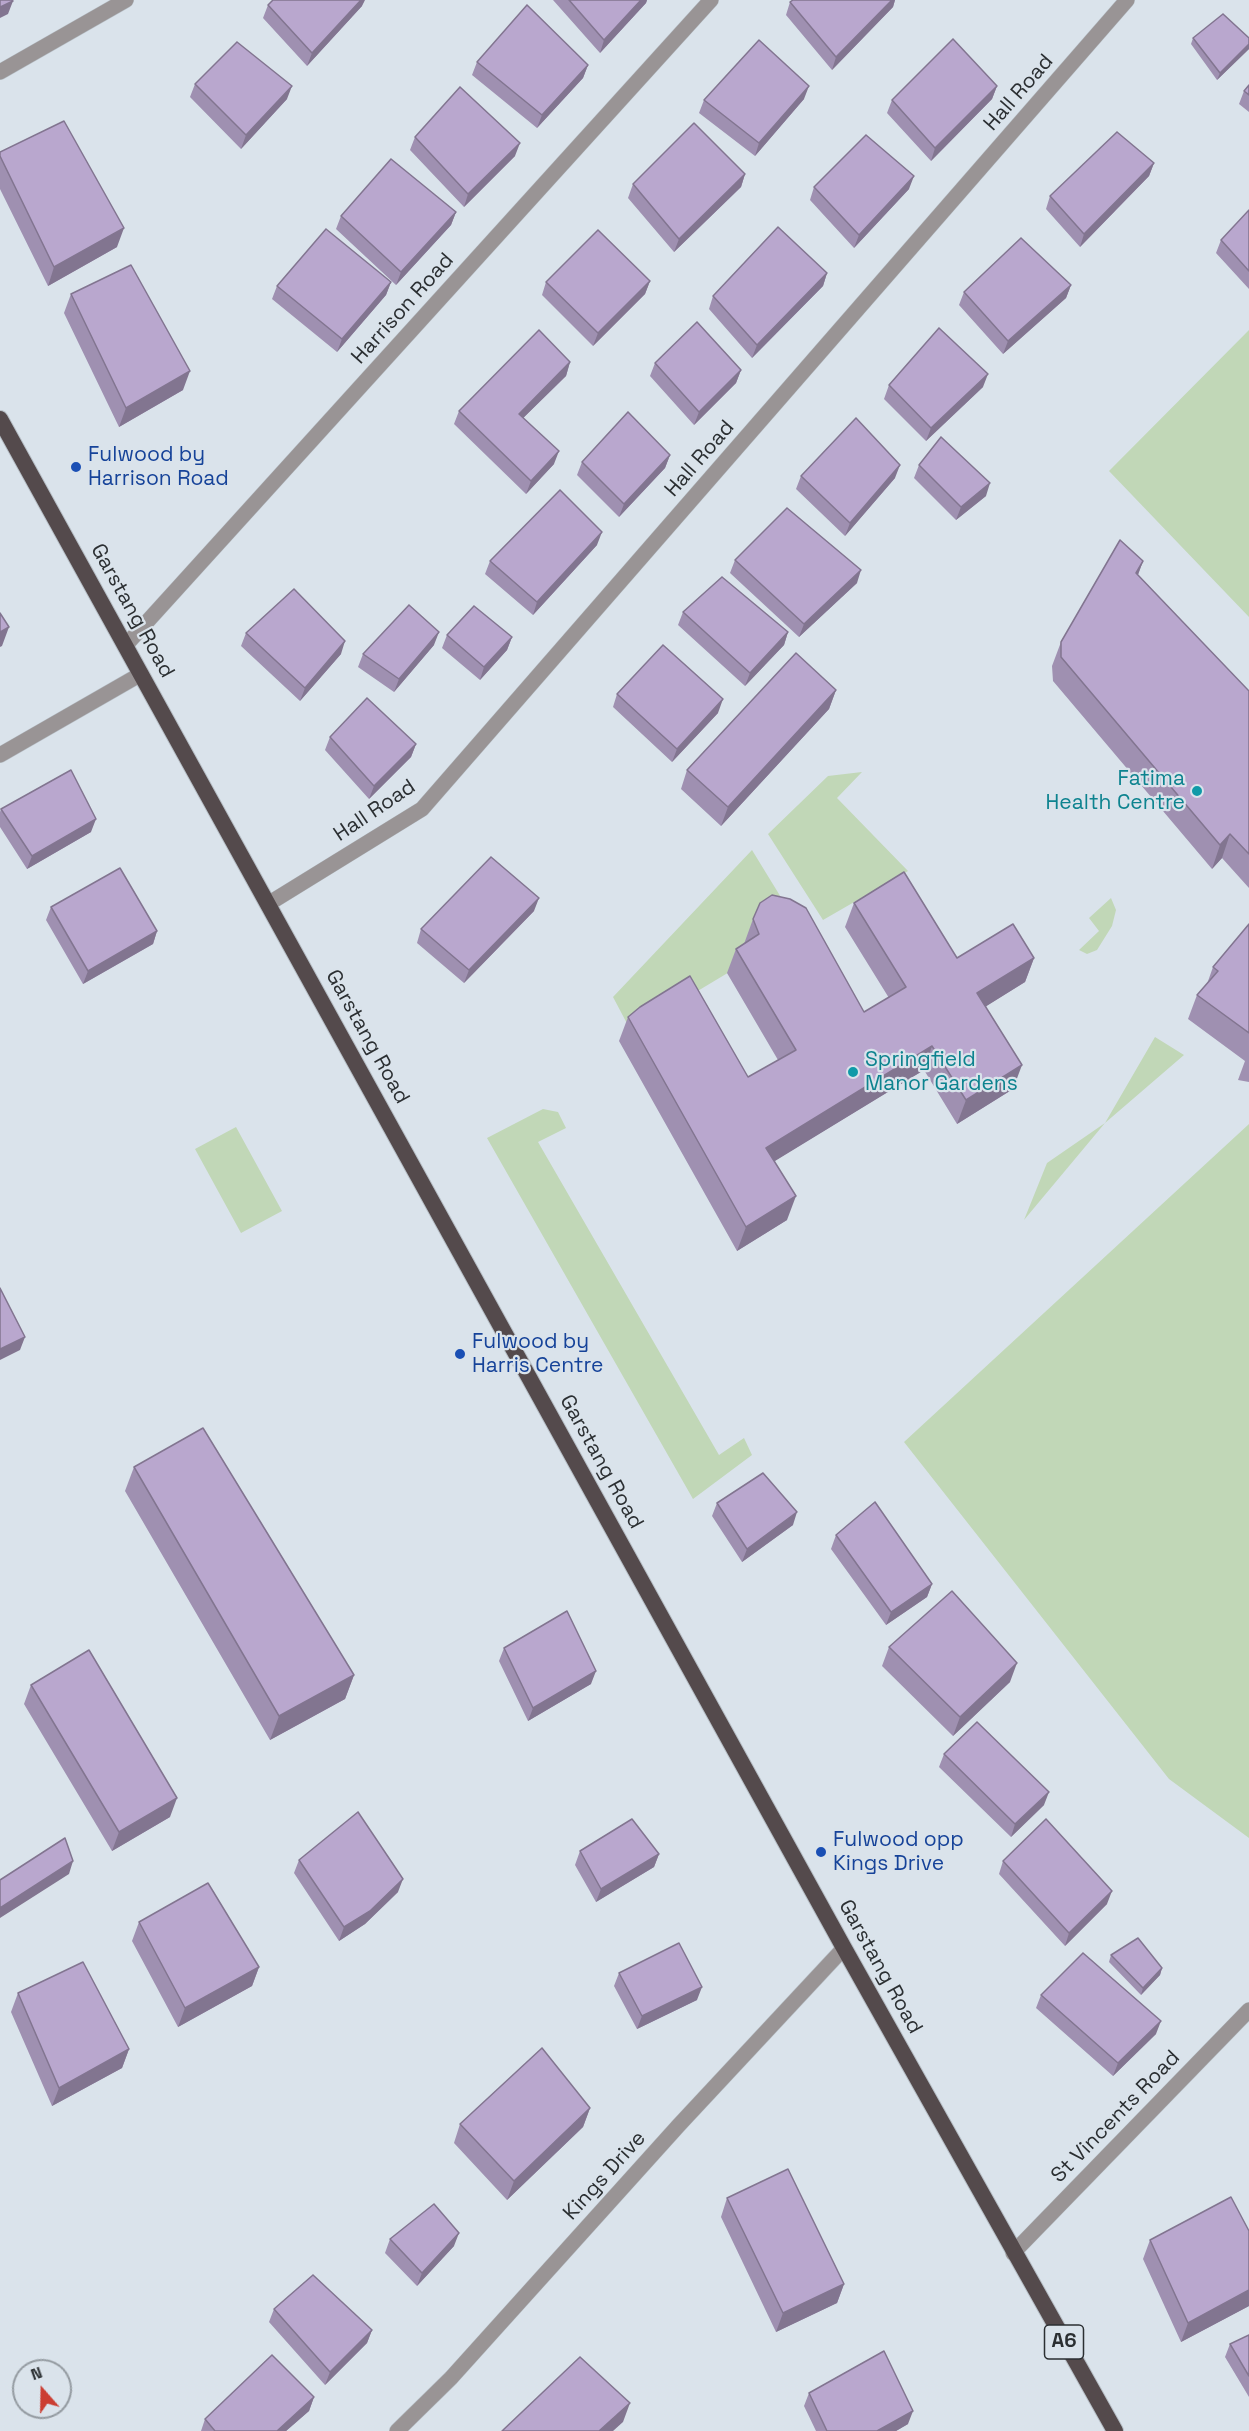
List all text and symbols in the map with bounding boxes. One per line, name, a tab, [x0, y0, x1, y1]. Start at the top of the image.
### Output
street label: Hall Road	[979, 50, 1059, 136]
street label: Harrison Road	[347, 248, 459, 370]
street label: Hall Road	[660, 416, 740, 502]
place label: Fulwood by Harrison Road	[88, 442, 229, 492]
marker: Fulwood by Harrison Road	[69, 460, 83, 474]
street label: Garstang Road	[85, 540, 179, 682]
place label: Fatima Health Centre	[1046, 766, 1185, 816]
street label: Hall Road	[329, 775, 421, 847]
marker: Fatima Health Centre	[1190, 784, 1204, 798]
street label: Garstang Road	[320, 966, 414, 1108]
place label: Springfield Manor Gardens	[865, 1047, 1018, 1097]
marker: Springfield Manor Gardens	[846, 1065, 860, 1079]
place label: Fulwood by Harris Centre	[472, 1329, 603, 1379]
marker: Fulwood by Harris Centre	[453, 1347, 467, 1361]
street label: Garstang Road	[554, 1391, 648, 1533]
place label: Fulwood opp Kings Drive	[833, 1827, 964, 1877]
marker: Fulwood opp Kings Drive	[814, 1845, 828, 1859]
street label: Garstang Road	[833, 1896, 927, 2038]
street label: St Vincents Road	[1046, 2046, 1186, 2188]
street label: Kings Drive	[558, 2126, 652, 2226]
road number: A6	[1044, 2325, 1084, 2359]
north arrow	[12, 2359, 72, 2419]
text: N	[28, 2362, 45, 2385]

